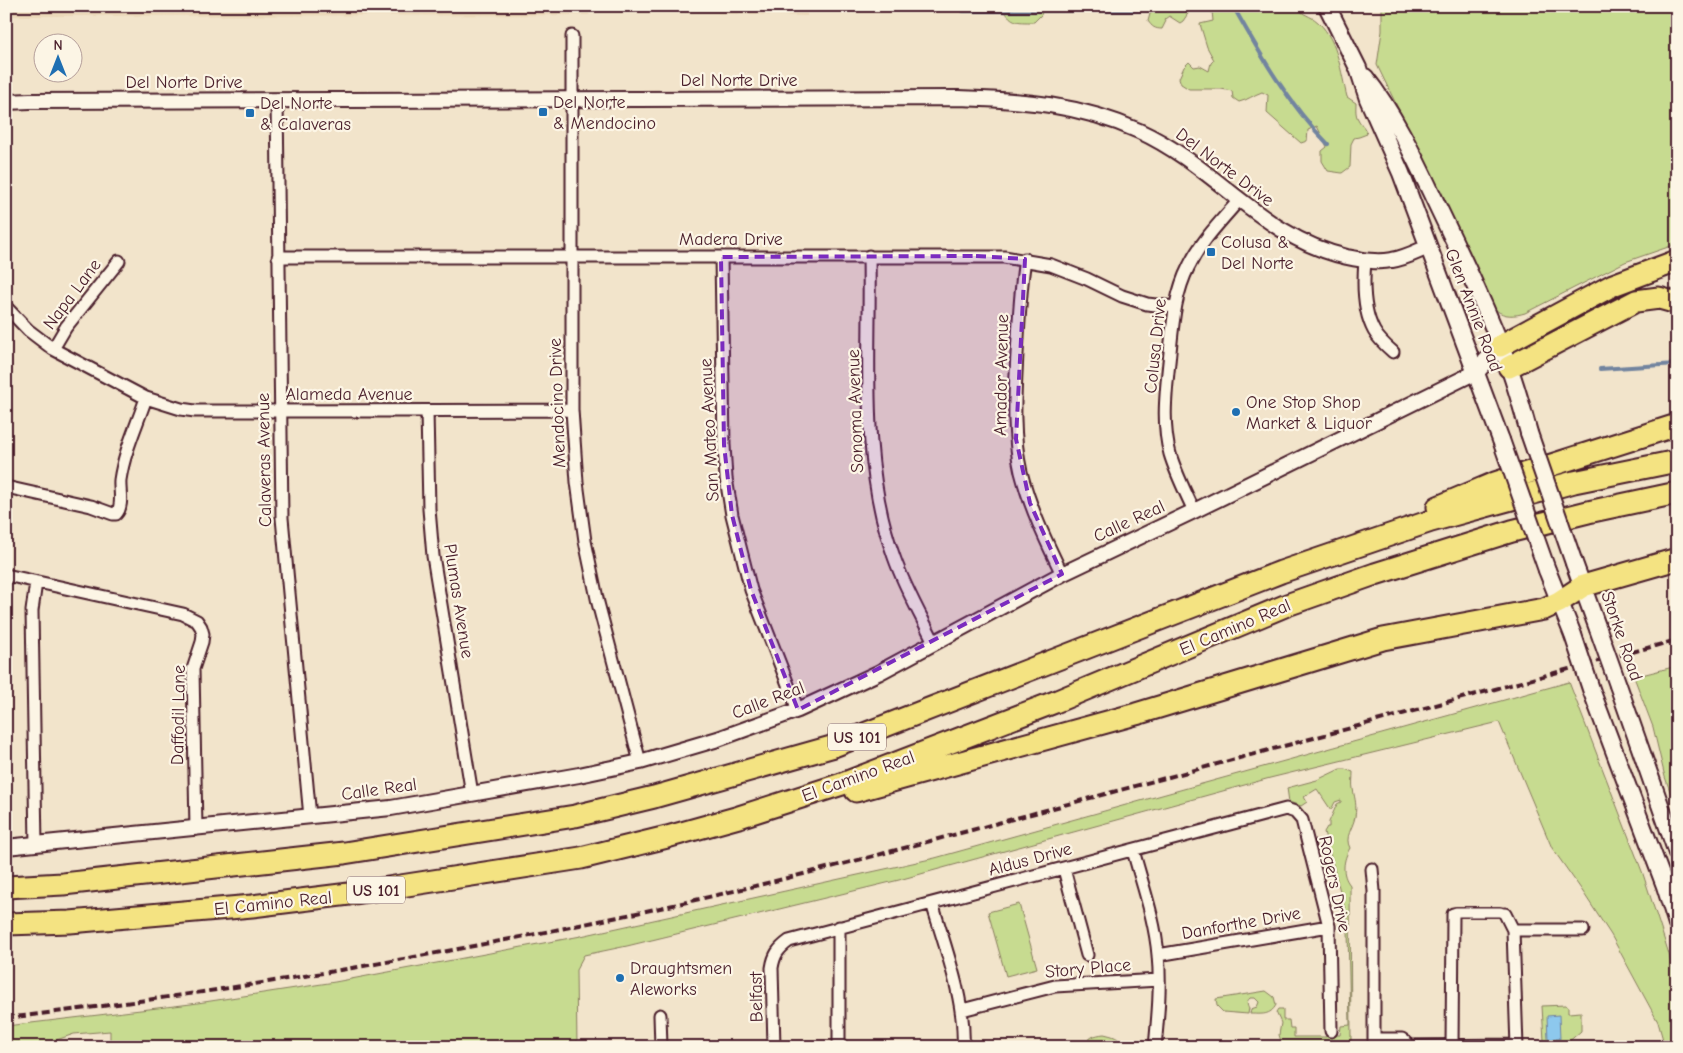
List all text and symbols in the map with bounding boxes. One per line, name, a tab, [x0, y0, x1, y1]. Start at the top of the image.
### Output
north arrow	[32, 32, 82, 82]
text: N	[53, 37, 63, 54]
street label: Del Norte Drive	[680, 70, 798, 91]
street label: Del Norte Drive	[125, 72, 243, 93]
place label: Del Norte & Mendocino	[553, 92, 656, 134]
place label: Del Norte & Calaveras	[260, 93, 351, 135]
marker: Del Norte & Mendocino	[537, 106, 549, 118]
marker: Del Norte & Calaveras	[244, 107, 256, 119]
street label: Del Norte Drive	[1172, 124, 1278, 211]
street label: Madera Drive	[679, 229, 783, 250]
place label: Colusa & Del Norte	[1221, 232, 1293, 274]
marker: Colusa & Del Norte	[1205, 246, 1217, 258]
street label: Glen Annie Road	[1440, 246, 1507, 375]
street label: Napa Lane	[39, 255, 106, 334]
street label: Colusa Drive	[1140, 298, 1171, 394]
street label: Amador Avenue	[990, 314, 1013, 436]
street label: Mendocino Drive	[545, 338, 570, 468]
street label: Sonoma Avenue	[843, 349, 868, 473]
street label: San Mateo Avenue	[695, 358, 724, 502]
street label: Alameda Avenue	[285, 384, 413, 405]
place label: One Stop Shop Market & Liquor	[1246, 392, 1373, 434]
street label: Calaveras Avenue	[253, 393, 276, 527]
marker: One Stop Shop Market & Liquor	[1230, 406, 1242, 418]
street label: Calle Real	[1090, 496, 1168, 547]
street label: Plumas Avenue	[439, 542, 478, 660]
street label: Storke Road	[1596, 589, 1647, 684]
street label: El Camino Real	[1177, 595, 1294, 660]
street label: Daffodil Lane	[167, 665, 190, 765]
street label: Calle Real	[729, 677, 807, 724]
road number: US 101	[828, 724, 886, 750]
street label: El Camino Real	[799, 746, 917, 807]
street label: Calle Real	[340, 774, 418, 805]
street label: Rogers Drive	[1314, 834, 1355, 934]
street label: Aldus Drive	[986, 838, 1074, 881]
road number: US 101	[347, 876, 405, 904]
street label: El Camino Real	[213, 887, 333, 920]
street label: Danforthe Drive	[1180, 903, 1302, 944]
street label: Story Place	[1044, 954, 1132, 983]
place label: Draughtsmen Aleworks	[630, 958, 732, 1000]
street label: Belfast	[746, 971, 767, 1023]
marker: Draughtsmen Aleworks	[614, 972, 626, 984]

